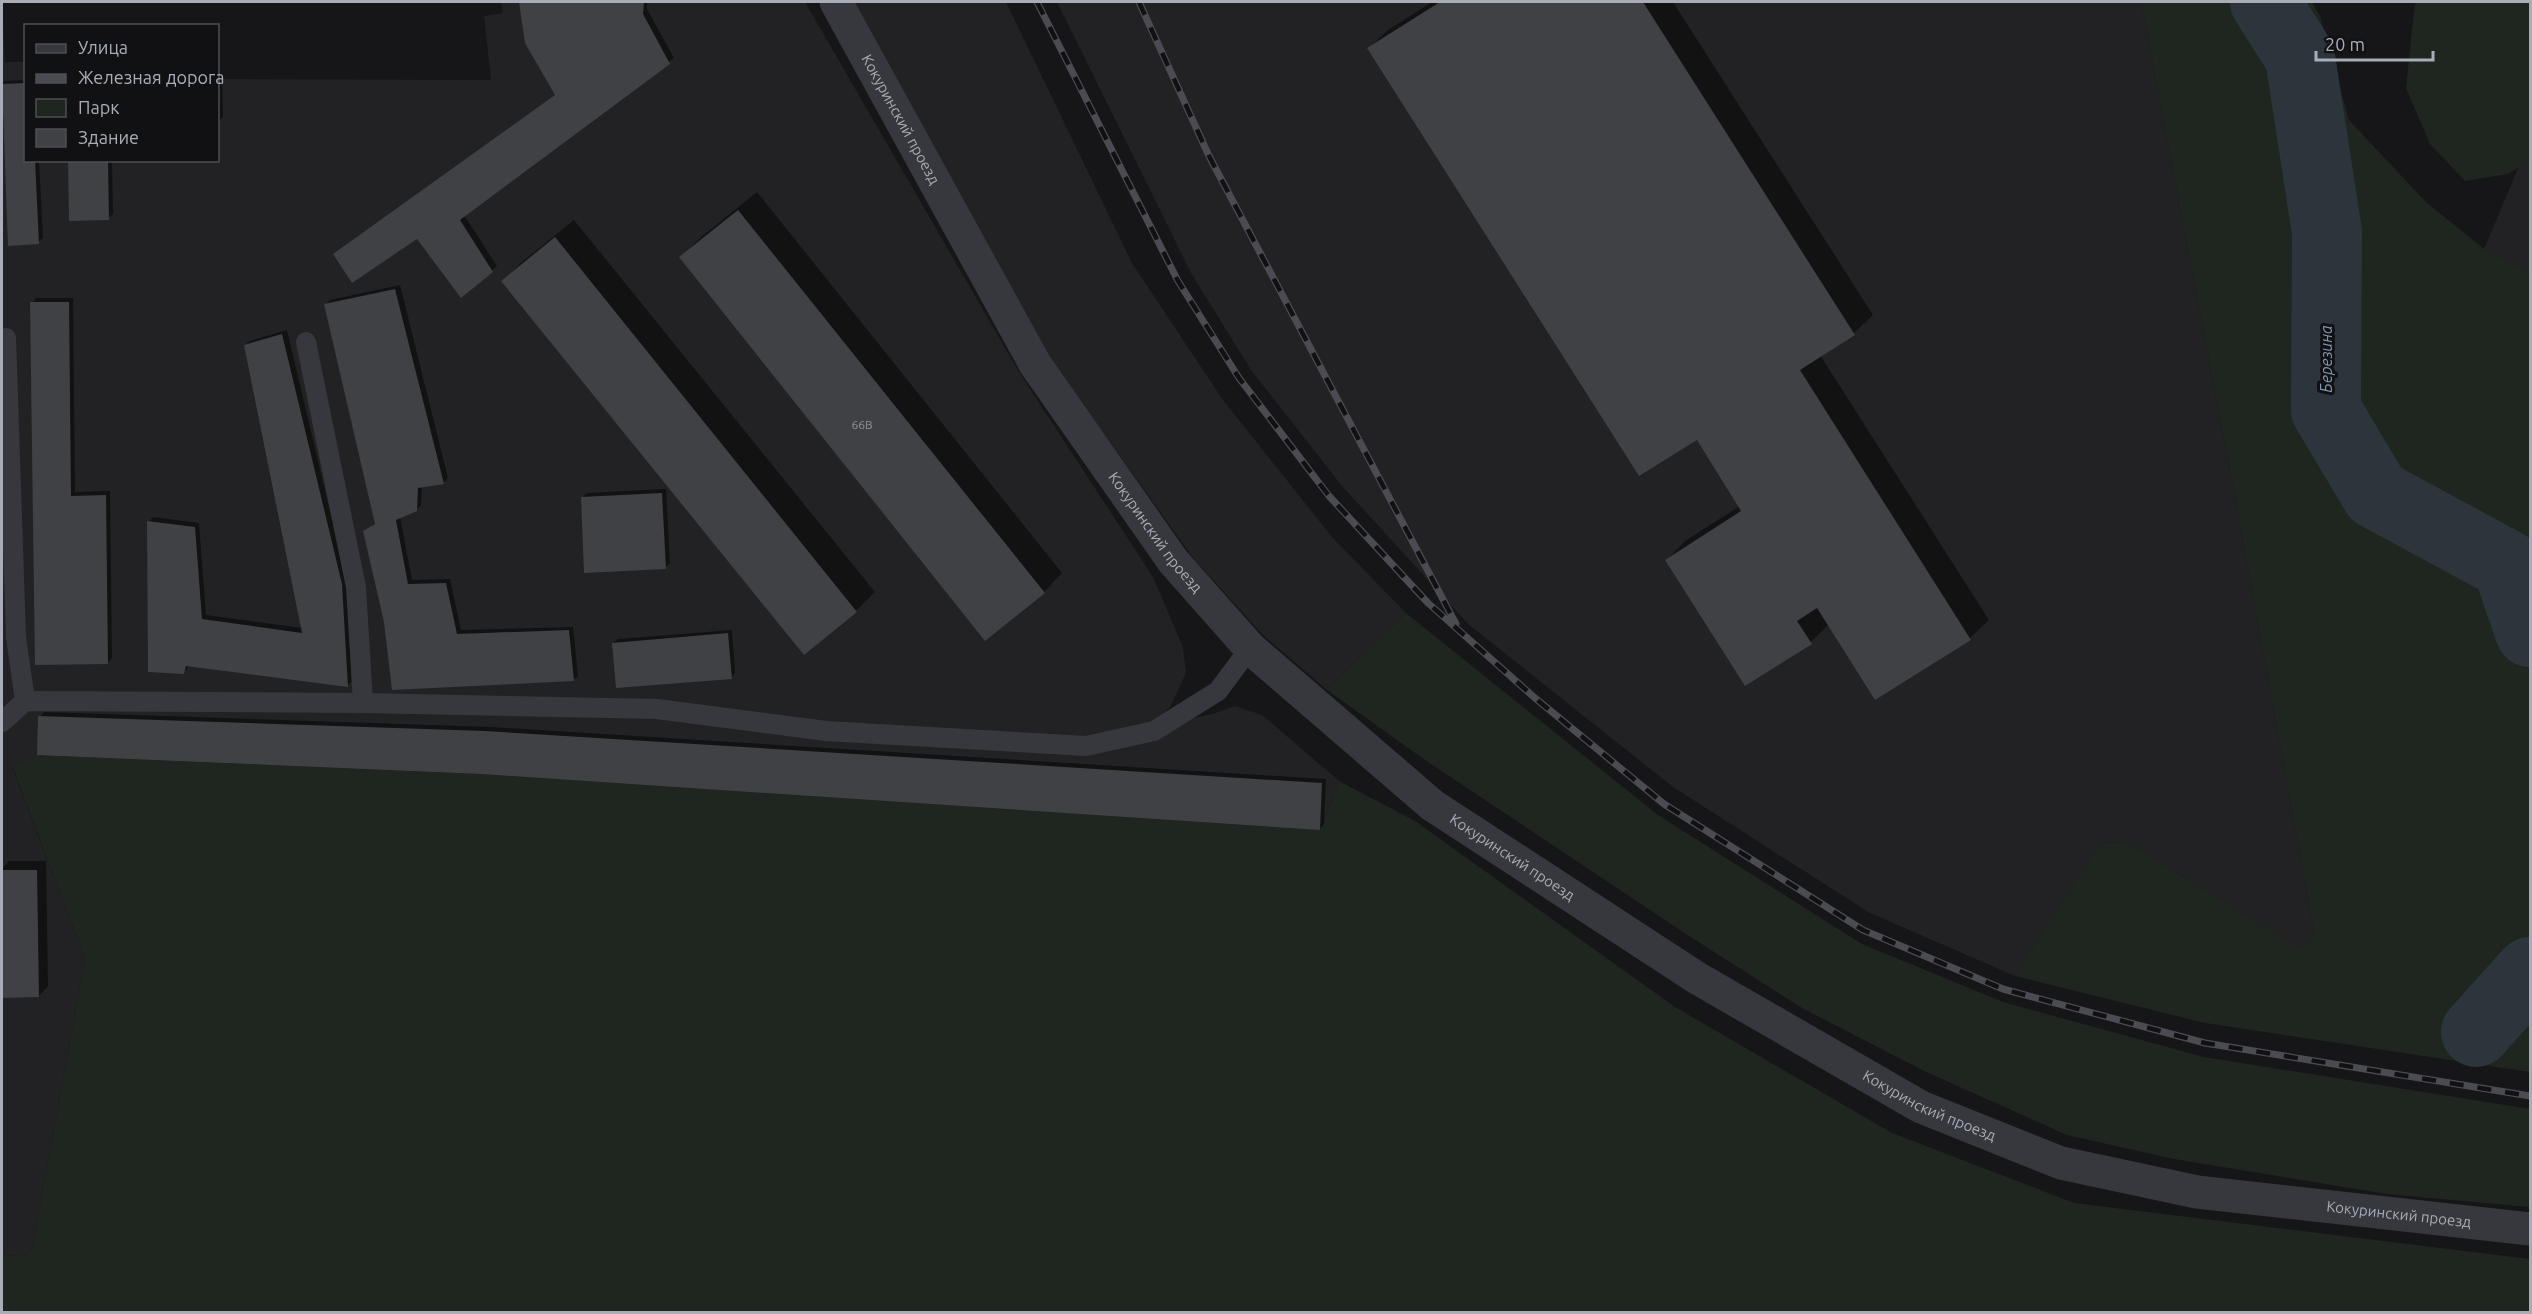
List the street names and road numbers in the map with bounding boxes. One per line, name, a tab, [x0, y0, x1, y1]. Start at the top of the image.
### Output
street label: Кокуринский проезд	[858, 51, 944, 187]
street label: Кокуринский проезд	[1105, 469, 1206, 596]
street label: Кокуринский проезд	[1447, 810, 1578, 904]
street label: Кокуринский проезд	[1860, 1066, 1999, 1144]
street label: Кокуринский проезд	[2326, 1197, 2472, 1230]

